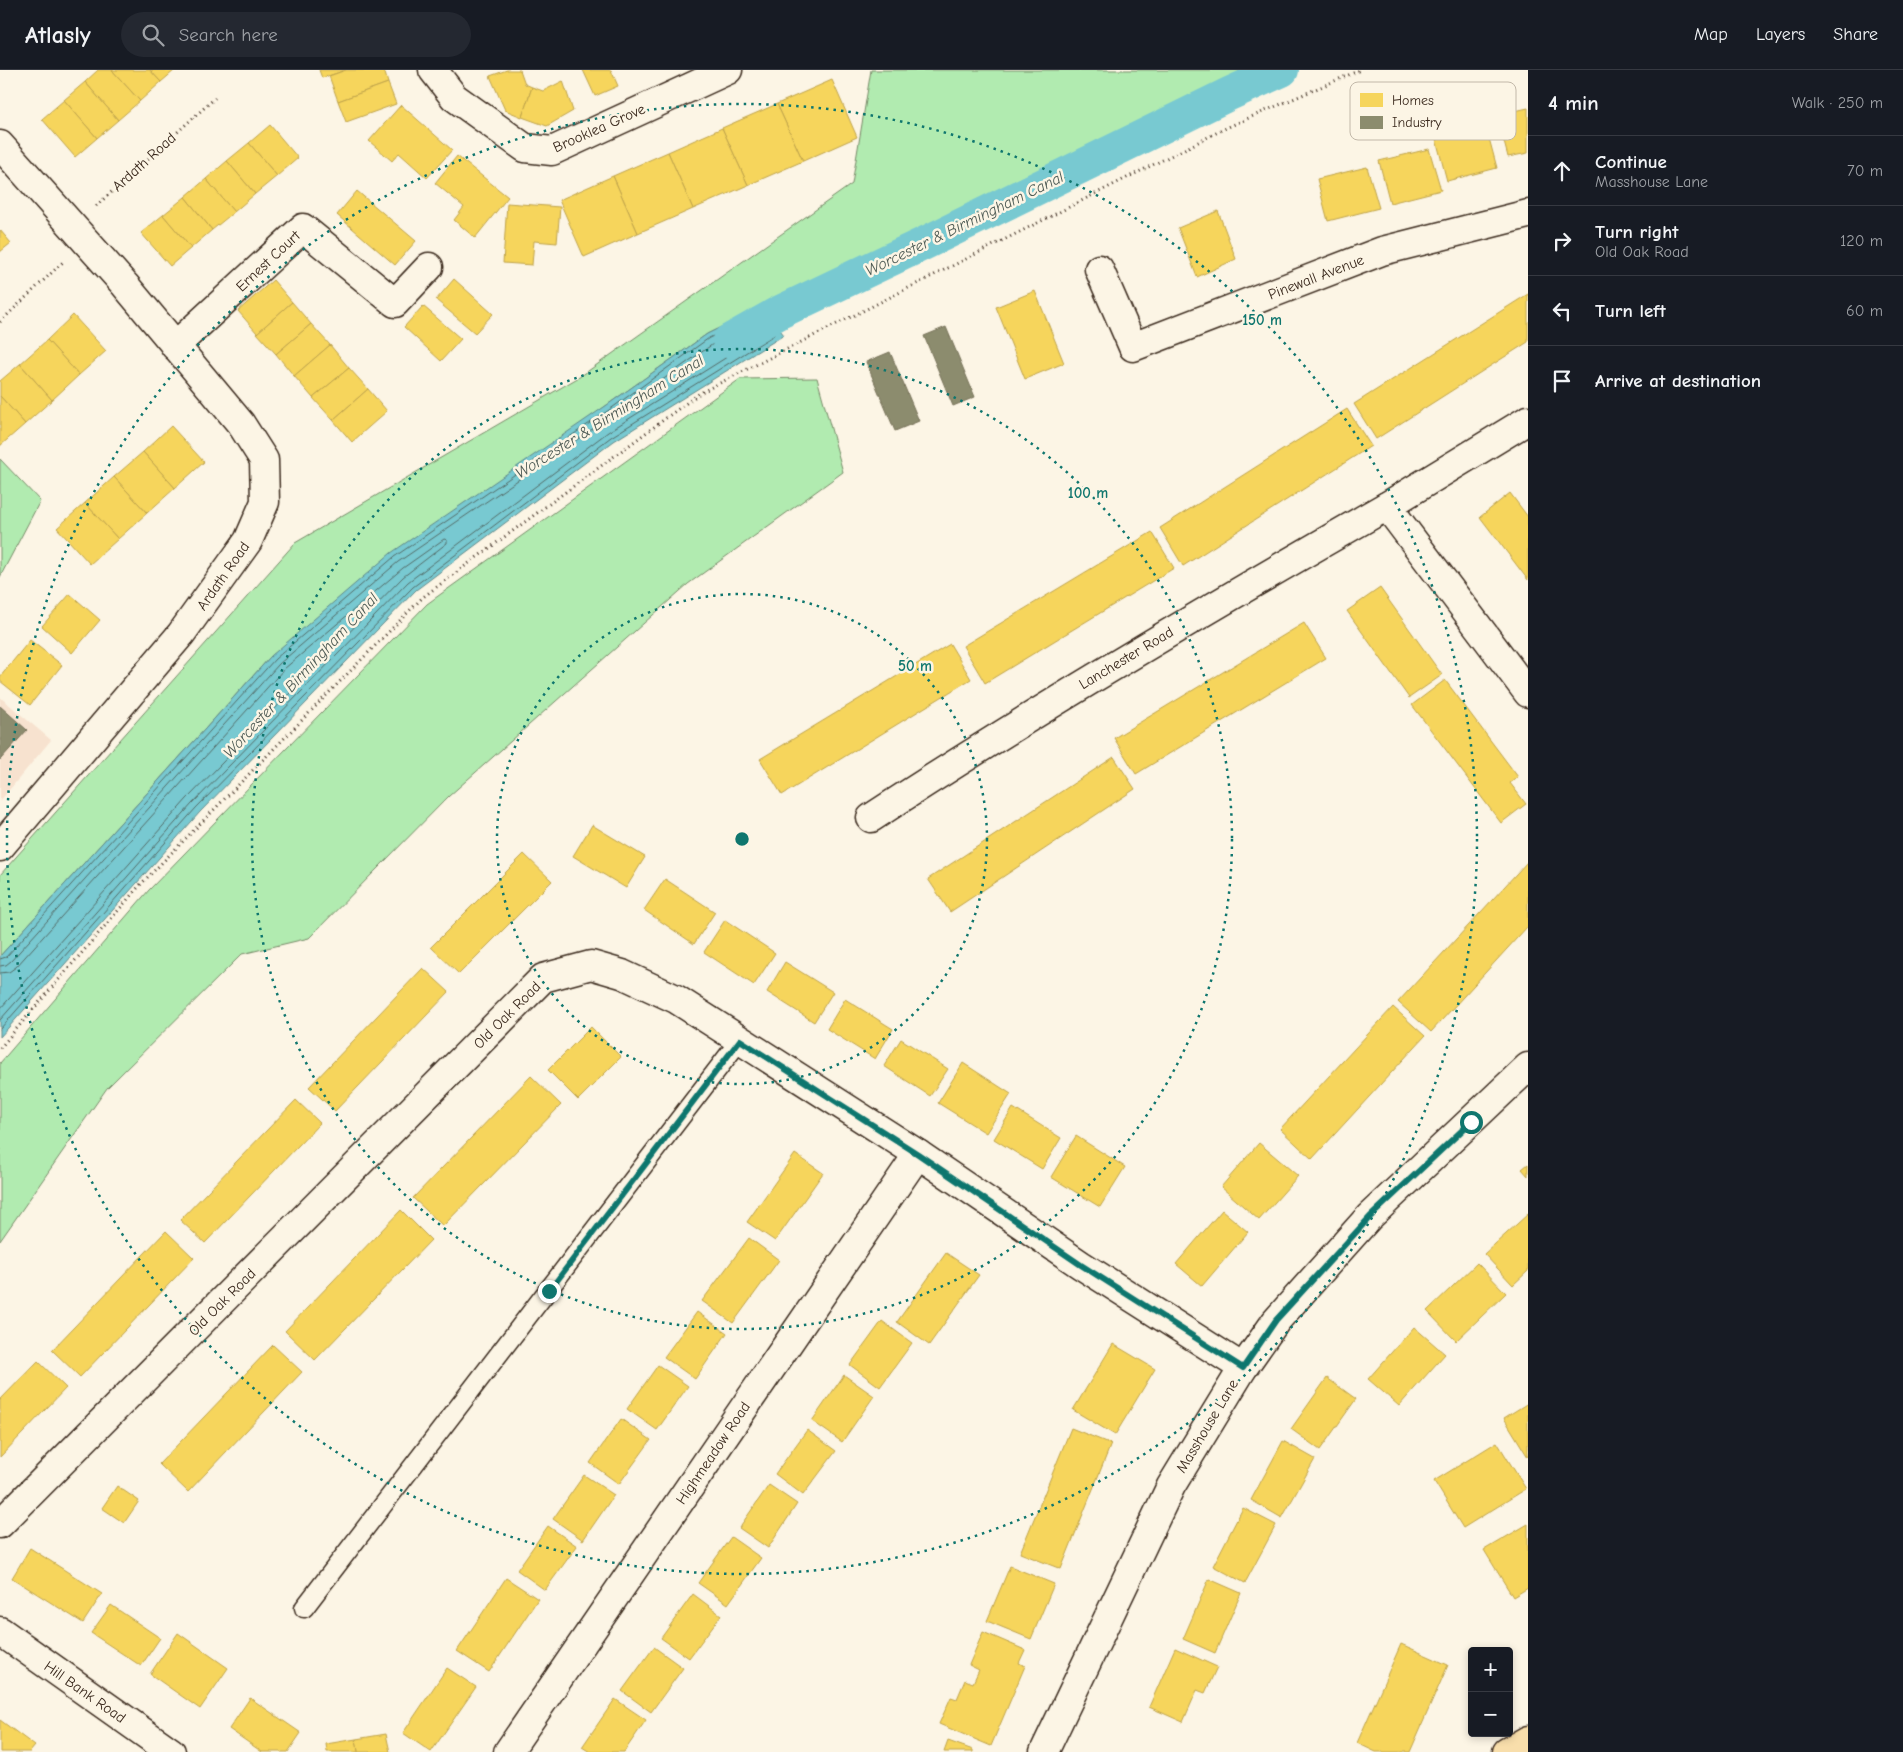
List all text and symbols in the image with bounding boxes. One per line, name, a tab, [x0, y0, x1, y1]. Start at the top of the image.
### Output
search box	[121, 12, 471, 57]
text: Atlasly	[25, 21, 91, 49]
icon: search	[139, 21, 167, 49]
text: Search here	[179, 24, 278, 46]
text: Map	[1694, 24, 1728, 45]
text: Layers	[1756, 24, 1805, 45]
text: Share	[1833, 24, 1878, 45]
legend	[1350, 82, 1516, 140]
text: 4 min	[1548, 91, 1599, 115]
text: Homes	[1392, 92, 1434, 109]
text: Walk · 250 m	[1792, 94, 1883, 112]
street label: Brooklea Grove	[550, 99, 648, 156]
text: Industry	[1392, 114, 1442, 131]
street label: Ardath Road	[108, 129, 180, 195]
text: Continue	[1595, 151, 1667, 173]
icon: ahead	[1548, 157, 1576, 185]
text: 70 m	[1847, 162, 1883, 180]
water label: Worcester & Birmingham Canal	[862, 168, 1067, 280]
text: Masshouse Lane	[1595, 173, 1708, 191]
text: Turn right	[1595, 221, 1679, 243]
street label: Ernest Court	[232, 226, 304, 295]
icon: right	[1548, 227, 1576, 255]
text: 120 m	[1840, 232, 1883, 250]
text: Old Oak Road	[1595, 243, 1689, 261]
street label: Pinewall Avenue	[1265, 250, 1367, 304]
icon: left	[1548, 297, 1576, 325]
text: Turn left	[1595, 300, 1666, 322]
text: 60 m	[1846, 302, 1883, 320]
text: 150 m	[1242, 311, 1282, 329]
water label: Worcester & Birmingham Canal	[512, 351, 707, 482]
icon: arrive	[1548, 367, 1576, 395]
text: Arrive at destination	[1595, 370, 1761, 392]
text: 100 m	[1068, 484, 1108, 502]
street label: Ardath Road	[193, 538, 253, 614]
water label: Worcester & Birmingham Canal	[220, 589, 382, 762]
street label: Lanchester Road	[1075, 623, 1177, 693]
text: 50 m	[898, 657, 932, 675]
centre of rings	[733, 830, 751, 848]
street label: Old Oak Road	[470, 978, 544, 1052]
route start	[1460, 1111, 1483, 1134]
street label: Old Oak Road	[185, 1265, 259, 1339]
route end	[538, 1280, 561, 1303]
street label: Masshouse Lane	[1172, 1376, 1242, 1476]
street label: Highmeadow Road	[672, 1398, 754, 1508]
map controls	[1468, 1647, 1513, 1737]
button: +	[1468, 1647, 1513, 1692]
street label: Hill Bank Road	[41, 1657, 129, 1727]
button: −	[1468, 1692, 1513, 1737]

